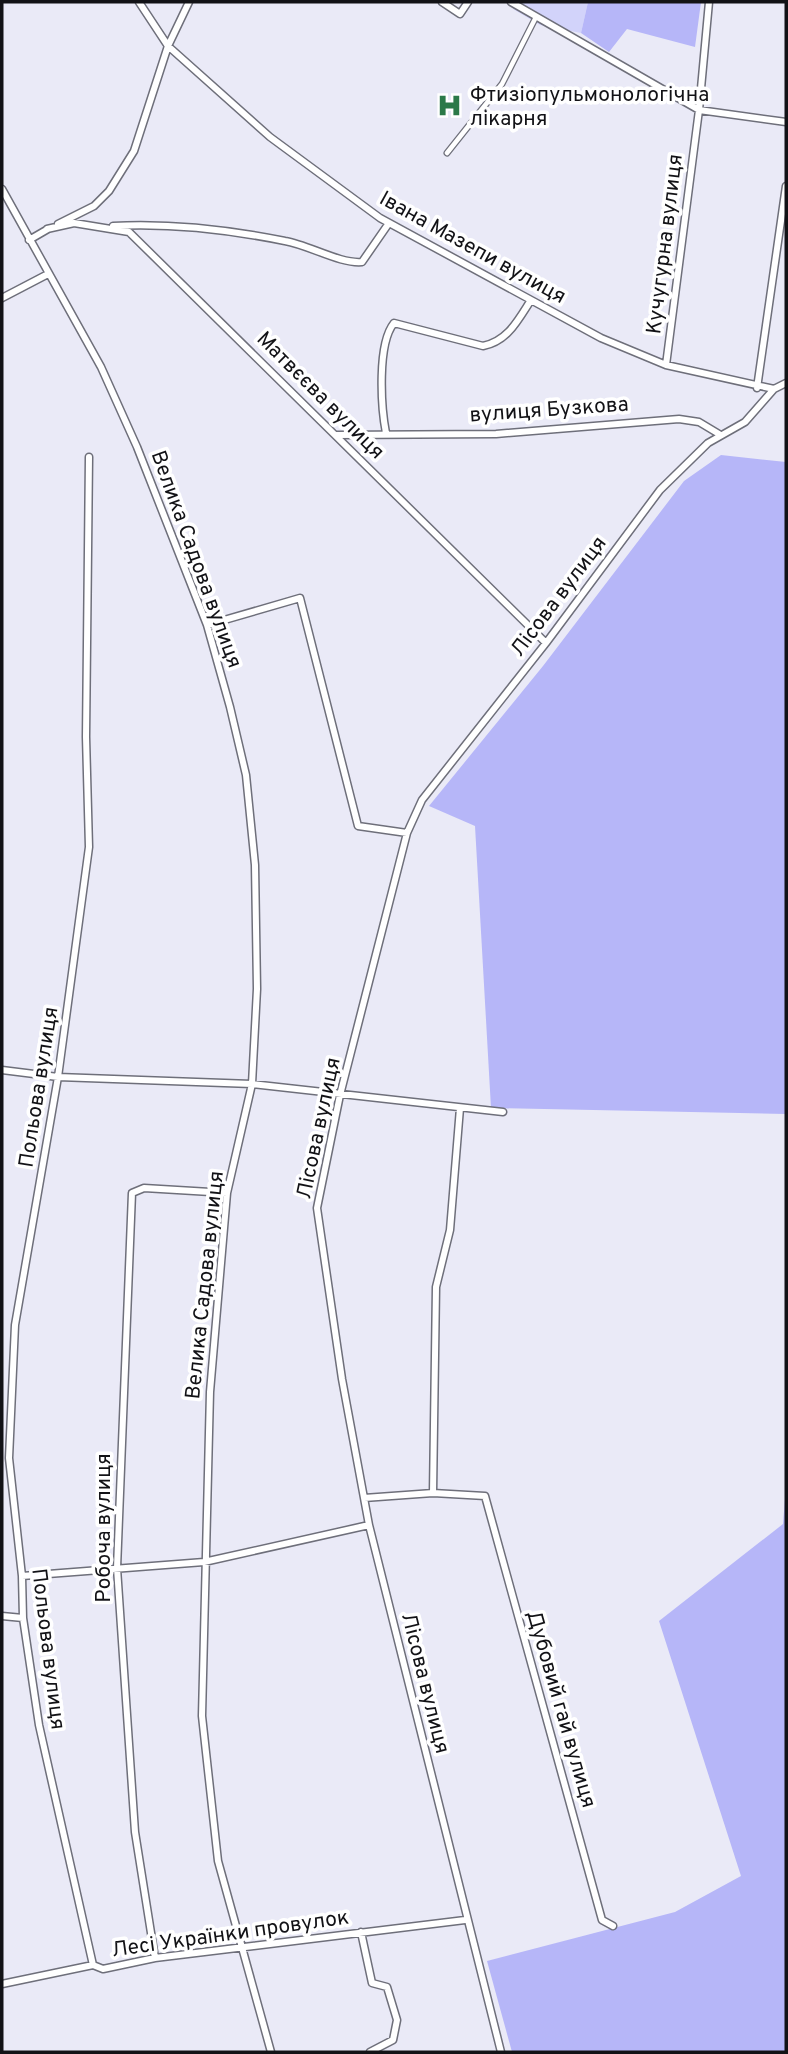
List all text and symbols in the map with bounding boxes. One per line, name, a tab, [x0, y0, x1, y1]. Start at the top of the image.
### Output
place label: Фтизіопульмонологічна лікарня	[470, 82, 709, 133]
hospital icon: Фтизіопульмонологічна лікарня	[436, 92, 464, 120]
street label: Кучугурна вулиця	[641, 153, 690, 336]
street label: Івана Мазепи вулиця	[374, 186, 570, 311]
street label: Матвєєва вулиця	[250, 326, 390, 466]
street label: вулиця Бузкова	[469, 391, 630, 430]
street label: Велика Садова вулиця	[144, 447, 248, 672]
street label: Лісова вулиця	[505, 531, 613, 663]
street label: Польова вулиця	[13, 1005, 66, 1170]
street label: Лісова вулиця	[291, 1055, 348, 1202]
street label: Велика Садова вулиця	[180, 1170, 231, 1401]
street label: Робоча вулиця	[91, 1453, 118, 1603]
street label: Польова вулиця	[24, 1567, 71, 1731]
street label: Дубовий гай вулиця	[519, 1608, 602, 1811]
street label: Лісова вулиця	[394, 1610, 455, 1757]
street label: Лесі Українки провулок	[110, 1904, 351, 1965]

